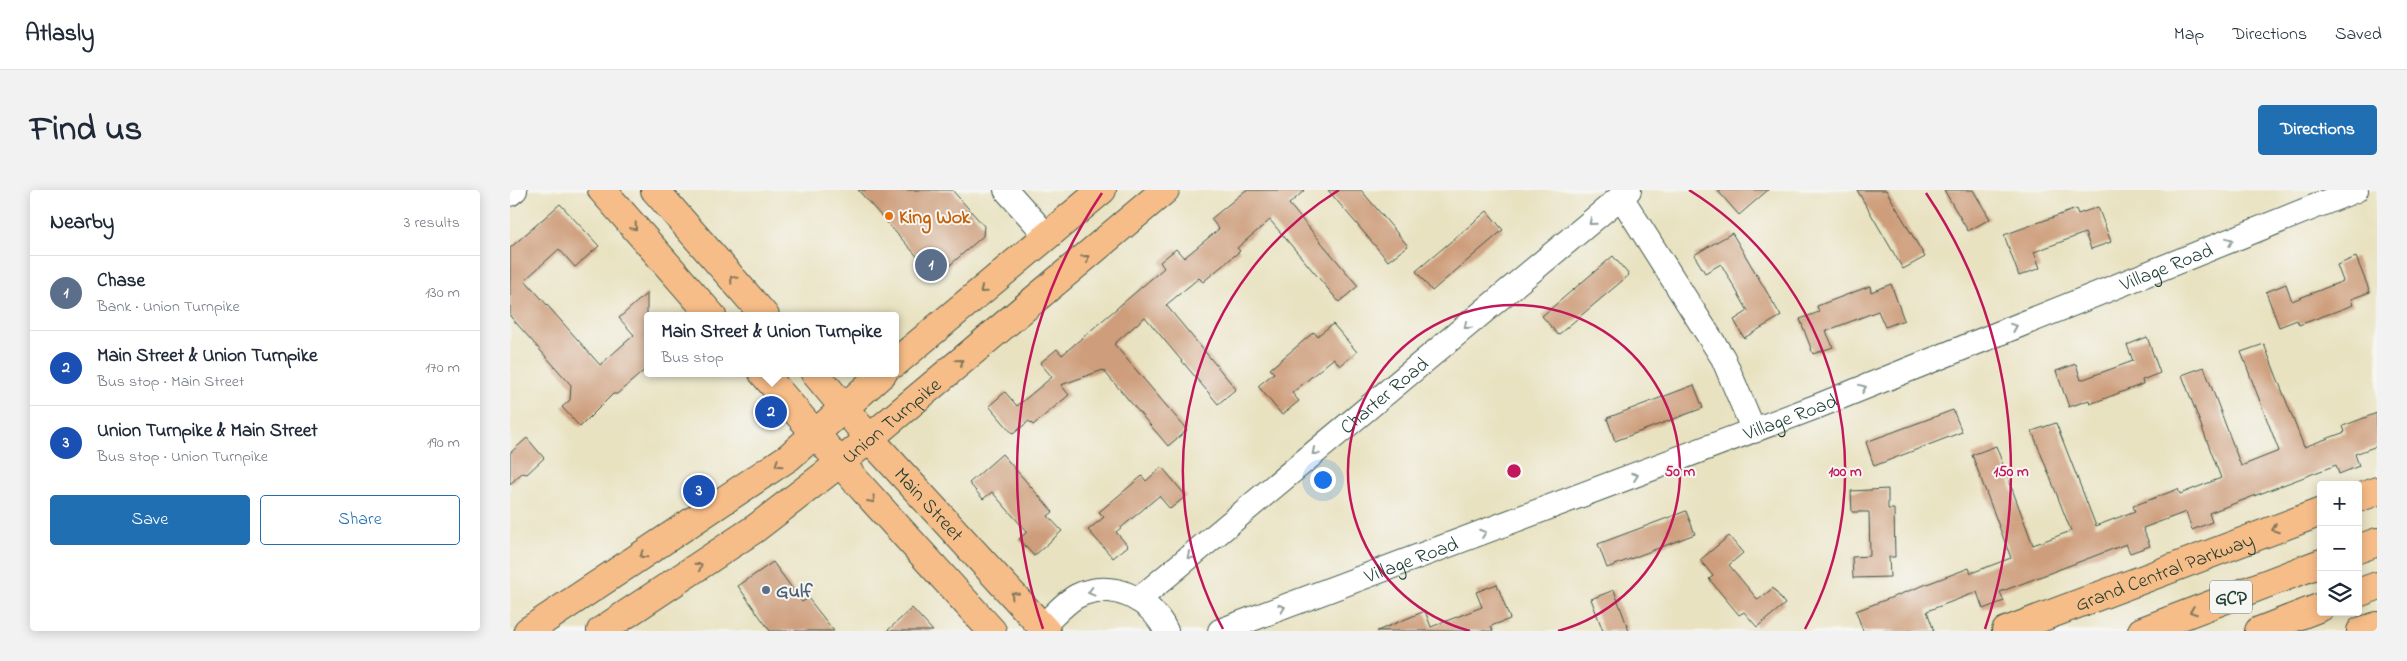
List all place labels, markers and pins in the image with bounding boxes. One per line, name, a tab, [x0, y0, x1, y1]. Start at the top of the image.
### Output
place label: King Wok	[899, 204, 971, 234]
marker: King Wok	[883, 210, 895, 222]
pin: 1	[915, 246, 947, 284]
pin: 2	[755, 393, 787, 431]
centre of rings	[1505, 462, 1523, 480]
pin: 3	[683, 472, 715, 510]
place label: Gulf	[776, 578, 813, 607]
marker: Gulf	[760, 584, 772, 596]

